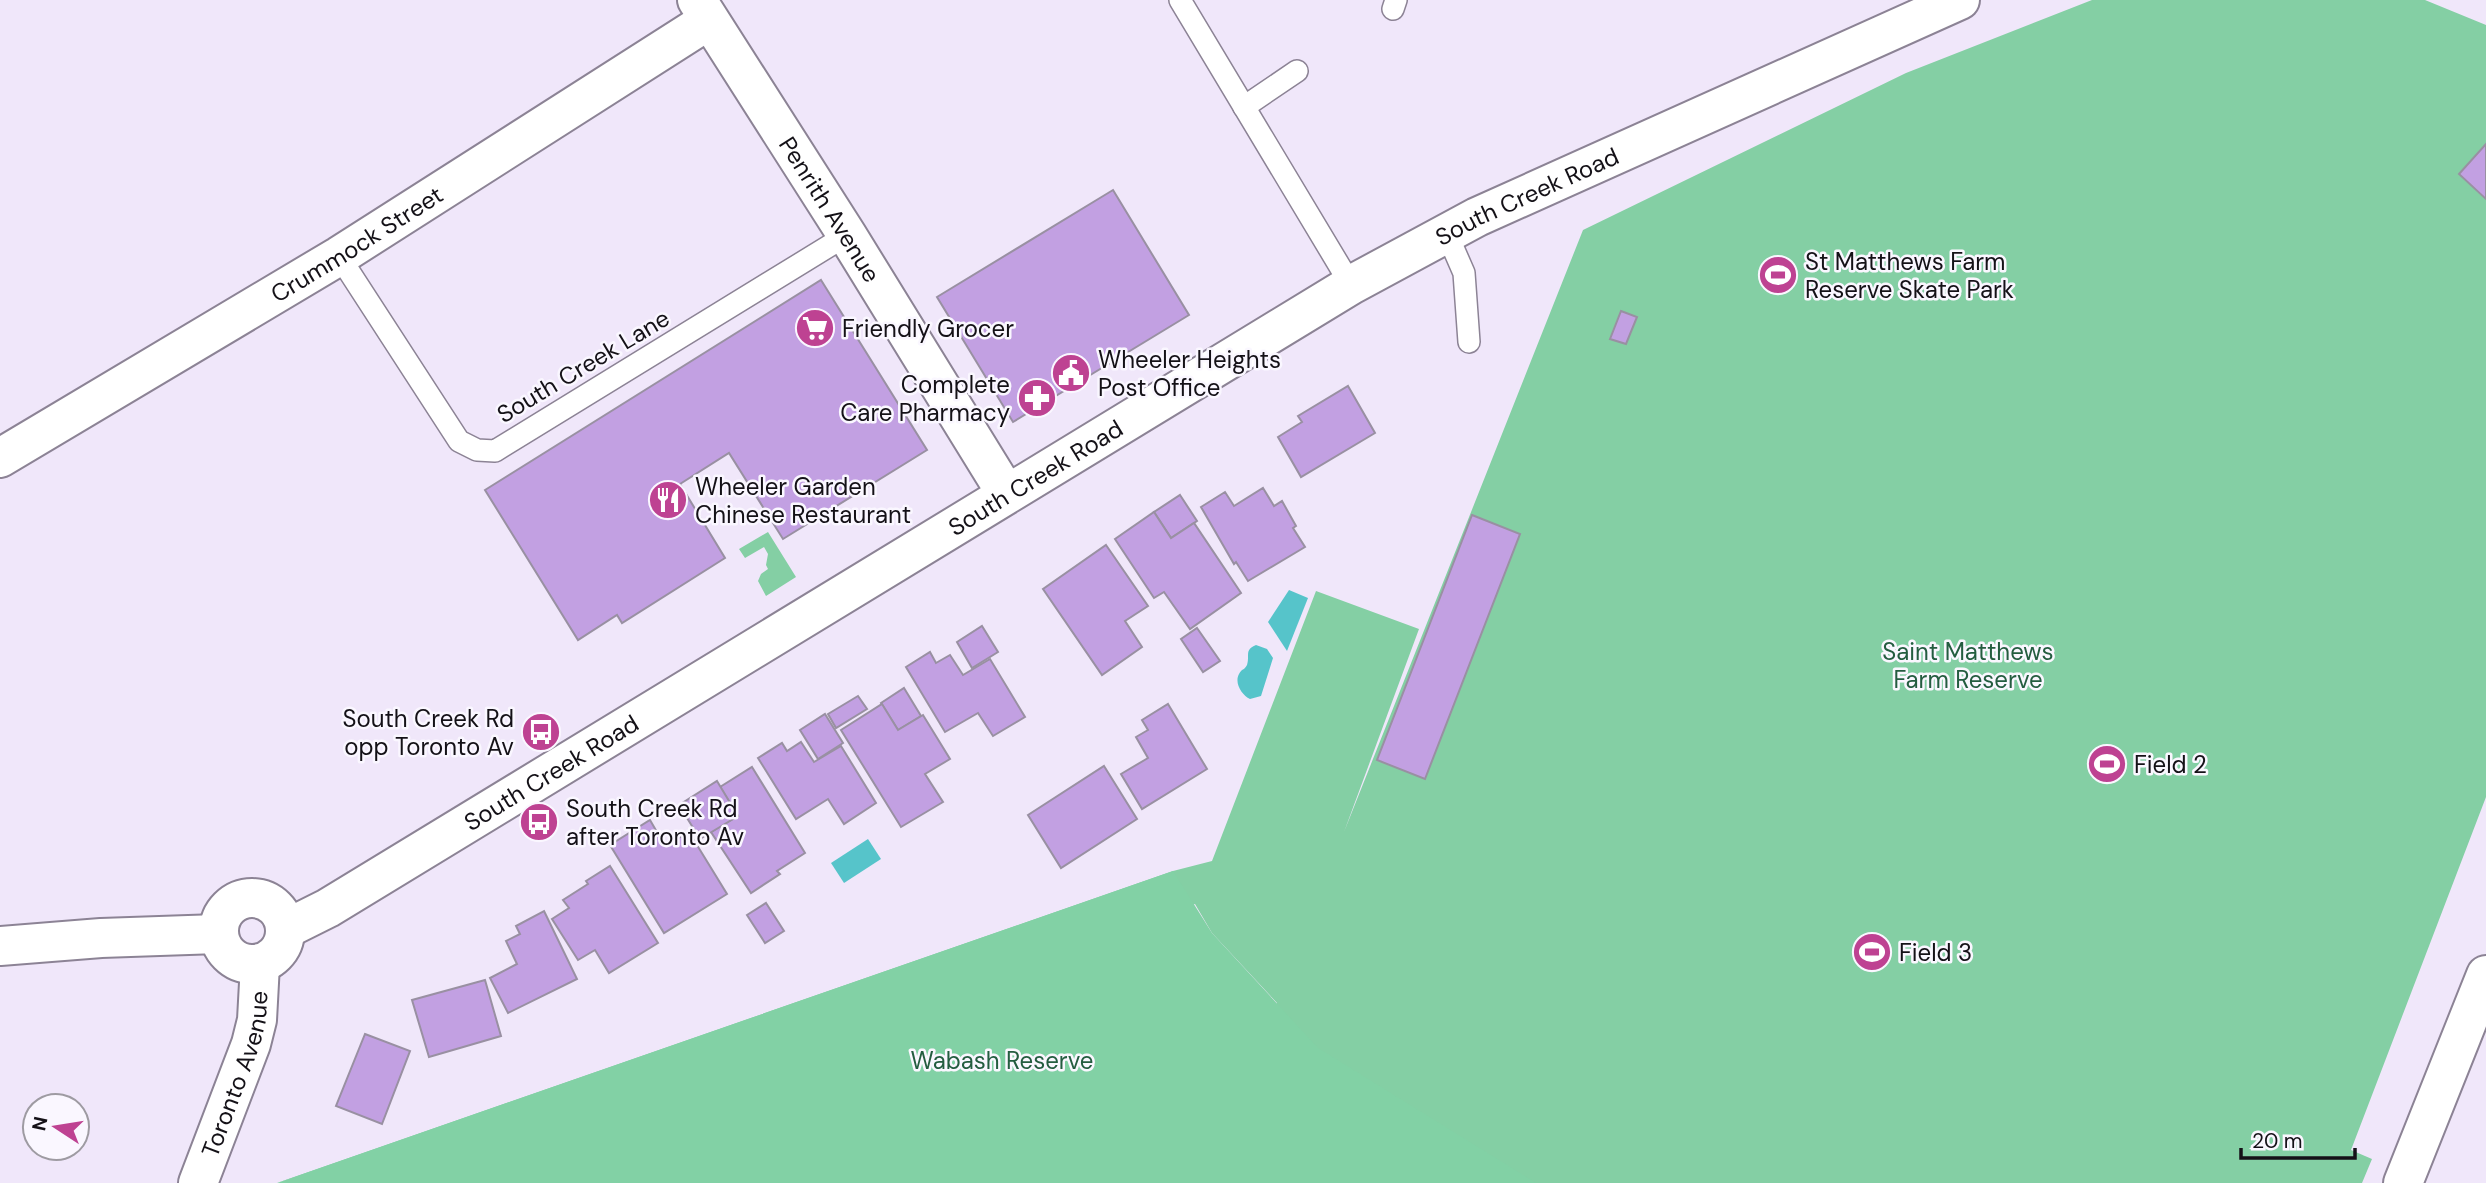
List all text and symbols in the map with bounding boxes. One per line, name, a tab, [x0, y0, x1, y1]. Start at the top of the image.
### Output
street label: Penrith Avenue	[773, 131, 888, 288]
street label: South Creek Road	[1430, 140, 1623, 252]
street label: Crummock Street	[265, 178, 448, 309]
place label: St Matthews Farm Reserve Skate Park	[1805, 246, 2014, 305]
sports icon: St Matthews Farm Reserve Skate Park	[1757, 254, 1799, 296]
street label: South Creek Lane	[491, 302, 675, 430]
supermarket icon: Friendly Grocer	[794, 307, 836, 349]
place label: Friendly Grocer	[842, 313, 1014, 344]
place label: Wheeler Heights Post Office	[1098, 344, 1281, 403]
public building icon: Wheeler Heights Post Office	[1050, 352, 1092, 394]
place label: Complete Care Pharmacy	[840, 369, 1010, 428]
pharmacy icon: Complete Care Pharmacy	[1016, 377, 1058, 419]
street label: South Creek Road	[942, 412, 1128, 542]
place label: Wheeler Garden Chinese Restaurant	[695, 471, 911, 530]
restaurant icon: Wheeler Garden Chinese Restaurant	[647, 479, 689, 521]
park label: Saint Matthews Farm Reserve	[1882, 636, 2054, 695]
place label: South Creek Rd opp Toronto Av	[343, 703, 514, 762]
street label: South Creek Road	[458, 707, 644, 837]
bus stop icon: South Creek Rd opp Toronto Av	[520, 711, 562, 753]
sports icon: Field 2	[2086, 743, 2128, 785]
place label: Field 2	[2134, 749, 2207, 780]
place label: South Creek Rd after Toronto Av	[566, 793, 745, 852]
bus stop icon: South Creek Rd after Toronto Av	[518, 801, 560, 843]
sports icon: Field 3	[1851, 931, 1893, 973]
place label: Field 3	[1899, 937, 1972, 968]
street label: Toronto Avenue	[194, 990, 274, 1161]
park label: Wabash Reserve	[911, 1045, 1093, 1076]
north arrow	[21, 1092, 91, 1162]
text: N	[26, 1114, 54, 1133]
scale bar	[2241, 1116, 2355, 1160]
text: 20 m	[2252, 1127, 2303, 1155]

